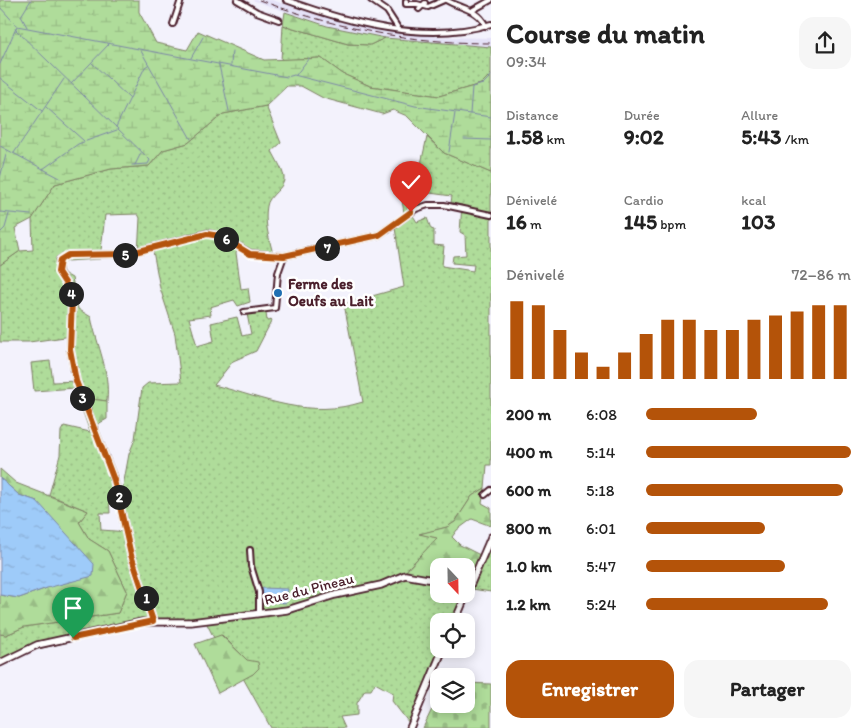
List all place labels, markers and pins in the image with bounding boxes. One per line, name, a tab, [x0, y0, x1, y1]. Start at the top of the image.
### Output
pin	[390, 161, 432, 212]
pin: 6	[214, 226, 238, 252]
pin: 7	[314, 236, 340, 260]
pin: 5	[112, 242, 138, 268]
place label: Ferme des Oeufs au Lait	[288, 275, 374, 310]
pin: 4	[58, 282, 84, 306]
marker: Ferme des Oeufs au Lait	[272, 287, 284, 299]
pin: 3	[70, 386, 94, 410]
pin: 2	[106, 484, 132, 510]
pin: 1	[134, 586, 158, 610]
pin	[52, 587, 94, 638]

